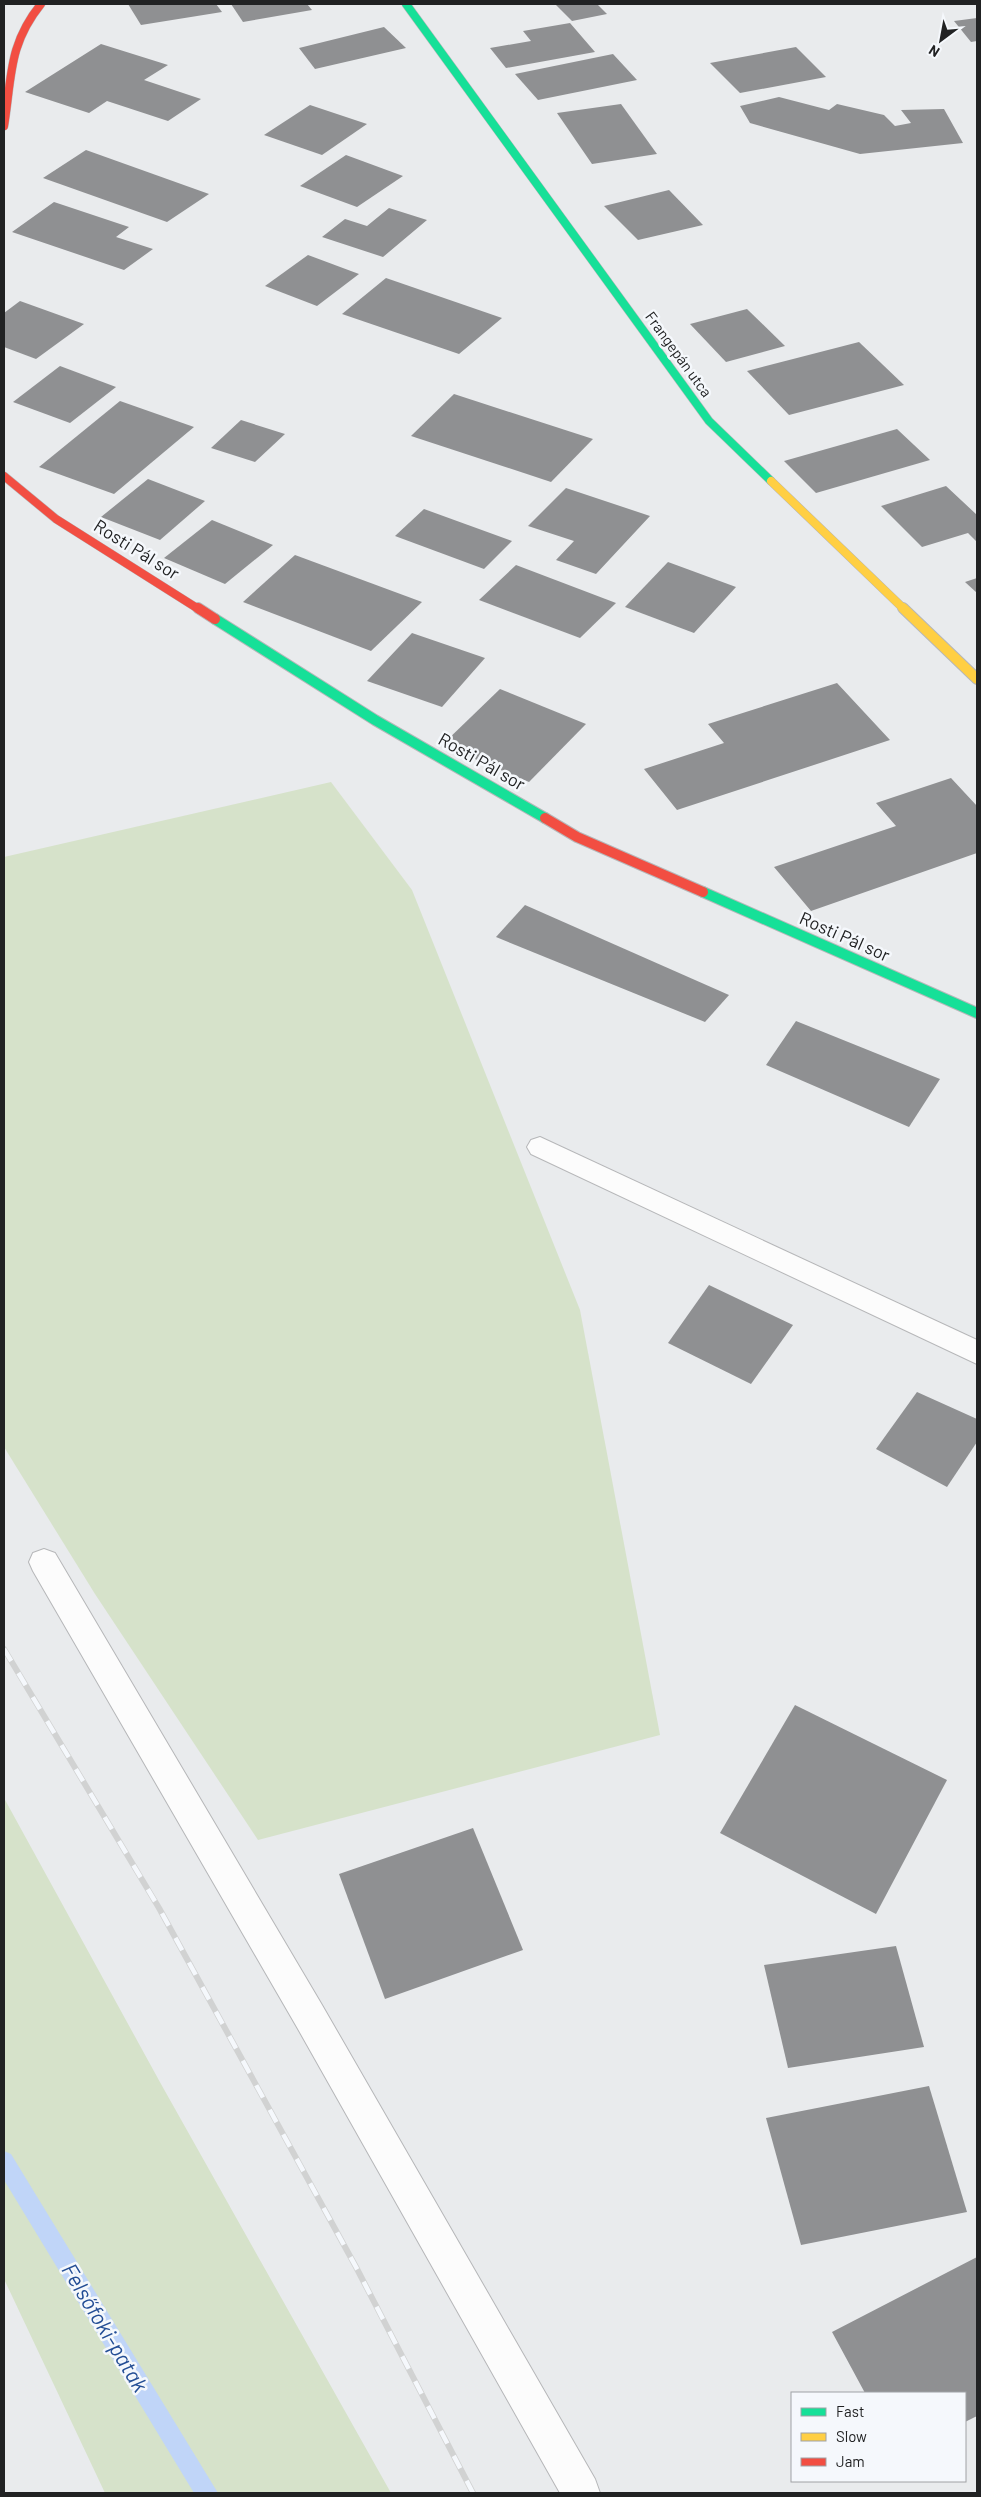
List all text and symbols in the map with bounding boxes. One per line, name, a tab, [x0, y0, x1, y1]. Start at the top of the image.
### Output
north arrow	[916, 15, 966, 65]
text: N	[925, 42, 942, 61]
street label: Frangepán utca	[642, 308, 716, 400]
street label: Rosti Pál sor	[90, 514, 184, 584]
street label: Rosti Pál sor	[435, 727, 530, 795]
street label: Rosti Pál sor	[796, 906, 894, 966]
water label: Felsőfoki-patak	[57, 2258, 155, 2396]
legend	[791, 2392, 966, 2482]
text: Fast	[836, 2402, 864, 2420]
text: Slow	[836, 2427, 867, 2445]
text: Jam	[836, 2452, 865, 2470]

